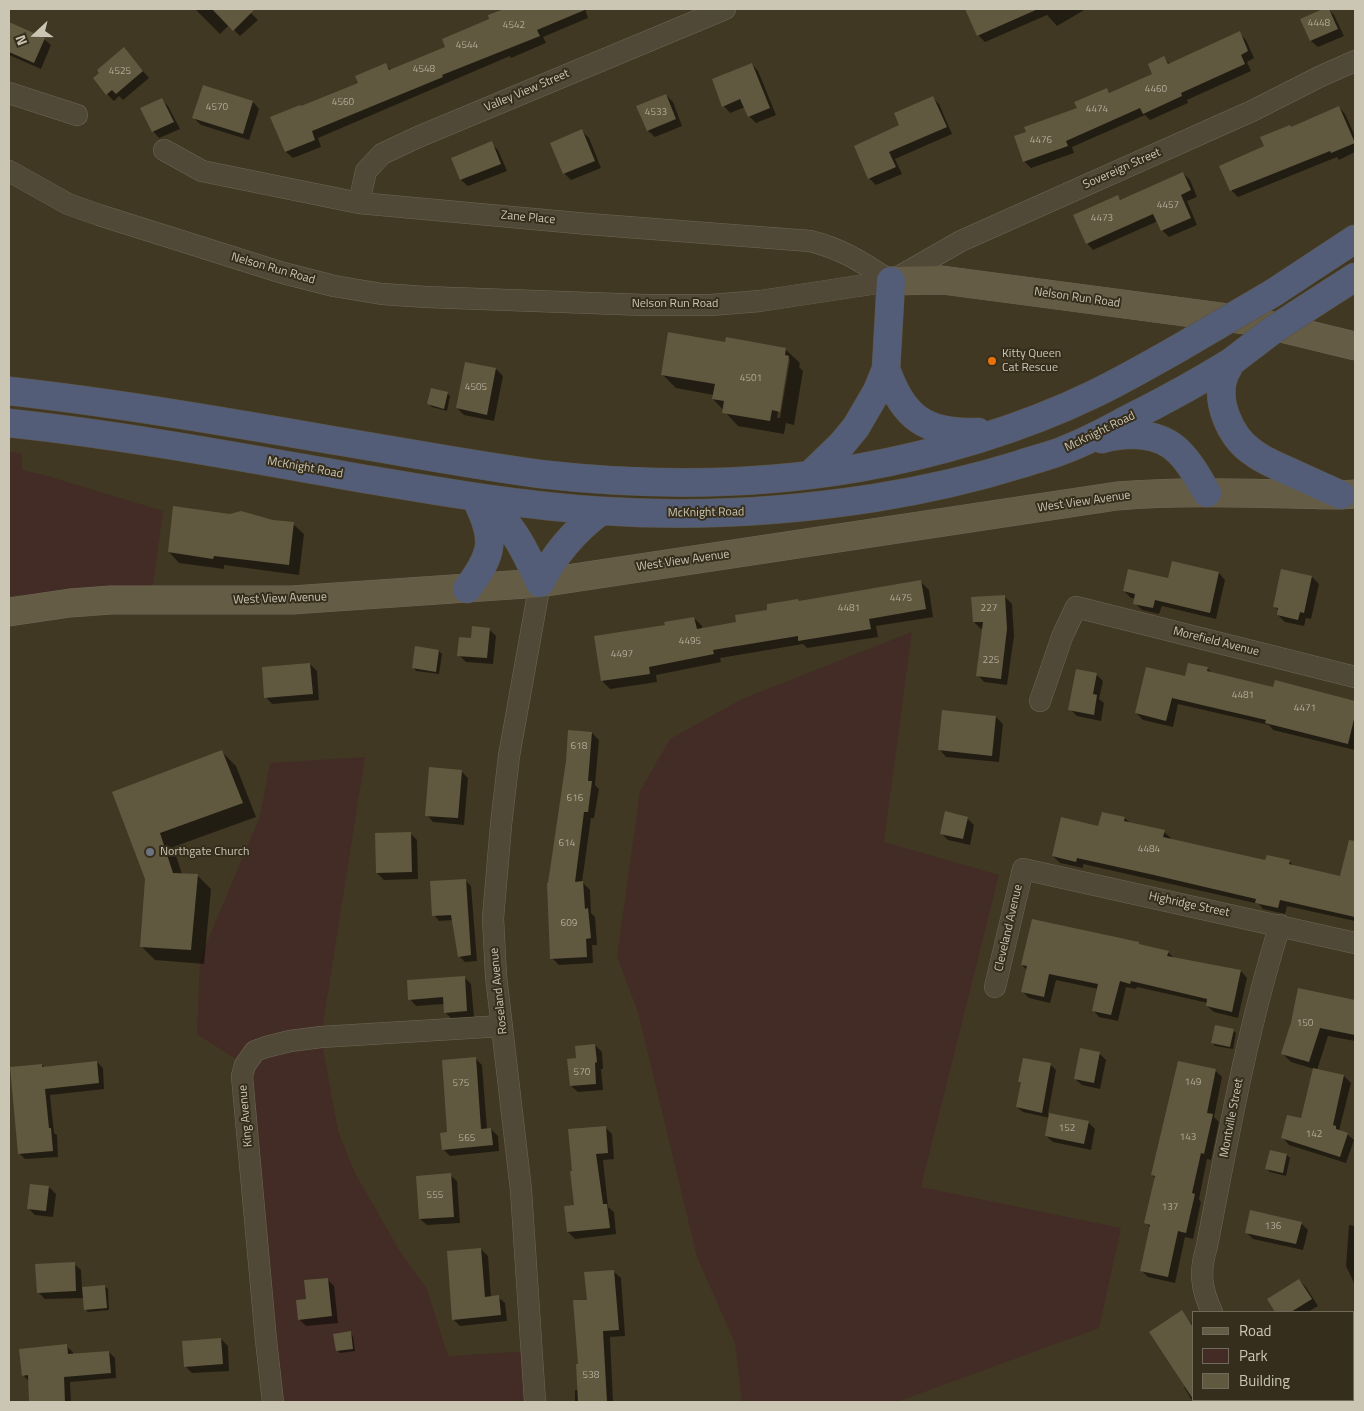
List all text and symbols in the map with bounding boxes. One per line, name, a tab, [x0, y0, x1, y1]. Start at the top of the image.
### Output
north arrow	[10, 10, 60, 60]
house number: 4448	[1308, 18, 1330, 30]
house number: 4542	[503, 20, 525, 32]
text: N	[9, 32, 32, 49]
house number: 4544	[456, 40, 478, 52]
house number: 4548	[413, 64, 435, 76]
house number: 4525	[109, 66, 131, 78]
street label: Valley View Street	[482, 67, 572, 115]
house number: 4460	[1145, 84, 1167, 96]
house number: 4560	[332, 97, 354, 109]
house number: 4570	[206, 102, 228, 114]
house number: 4474	[1086, 104, 1108, 116]
house number: 4533	[645, 107, 667, 119]
house number: 4476	[1030, 135, 1052, 147]
street label: Sovereign Street	[1081, 145, 1163, 193]
house number: 4457	[1157, 200, 1179, 212]
street label: Zane Place	[500, 208, 556, 228]
house number: 4473	[1091, 213, 1113, 225]
street label: Nelson Run Road	[229, 250, 317, 288]
street label: Nelson Run Road	[1033, 285, 1121, 311]
street label: Nelson Run Road	[632, 297, 718, 311]
place label: Kitty Queen Cat Rescue	[1002, 347, 1061, 375]
marker: Kitty Queen Cat Rescue	[986, 355, 998, 367]
house number: 4501	[740, 373, 762, 385]
house number: 4505	[465, 382, 487, 394]
street label: McKnight Road	[1062, 409, 1138, 455]
street label: McKnight Road	[266, 454, 344, 482]
street label: West View Avenue	[1037, 488, 1131, 516]
street label: McKnight Road	[668, 505, 744, 521]
street label: West View Avenue	[636, 547, 730, 575]
street label: West View Avenue	[233, 590, 327, 608]
house number: 4475	[890, 593, 912, 605]
house number: 4481	[838, 603, 860, 615]
house number: 227	[981, 603, 997, 615]
street label: Morefield Avenue	[1171, 624, 1261, 660]
house number: 4495	[679, 636, 701, 648]
house number: 4497	[611, 649, 633, 661]
house number: 225	[983, 655, 999, 667]
house number: 4481	[1232, 690, 1254, 702]
house number: 4471	[1294, 703, 1316, 715]
house number: 618	[571, 741, 587, 753]
house number: 616	[567, 793, 583, 805]
house number: 614	[559, 838, 575, 850]
house number: 4484	[1138, 844, 1160, 856]
place label: Northgate Church	[160, 845, 249, 859]
marker: Northgate Church	[144, 846, 156, 858]
street label: Cleveland Avenue	[992, 883, 1026, 973]
street label: Highridge Street	[1147, 889, 1231, 921]
house number: 609	[561, 918, 577, 930]
street label: Roseland Avenue	[487, 947, 511, 1035]
house number: 150	[1297, 1018, 1313, 1030]
house number: 570	[574, 1067, 590, 1079]
house number: 149	[1185, 1077, 1201, 1089]
street label: Montville Street	[1217, 1077, 1247, 1159]
house number: 575	[453, 1078, 469, 1090]
street label: King Avenue	[236, 1084, 256, 1148]
house number: 152	[1059, 1123, 1075, 1135]
house number: 142	[1306, 1129, 1322, 1141]
house number: 143	[1180, 1132, 1196, 1144]
house number: 565	[459, 1133, 475, 1145]
house number: 555	[427, 1190, 443, 1202]
house number: 137	[1162, 1202, 1178, 1214]
house number: 136	[1265, 1221, 1281, 1233]
legend	[1192, 1311, 1354, 1401]
text: Road	[1239, 1319, 1271, 1342]
text: Park	[1239, 1344, 1268, 1367]
text: Building	[1239, 1369, 1290, 1392]
house number: 538	[583, 1370, 599, 1382]

